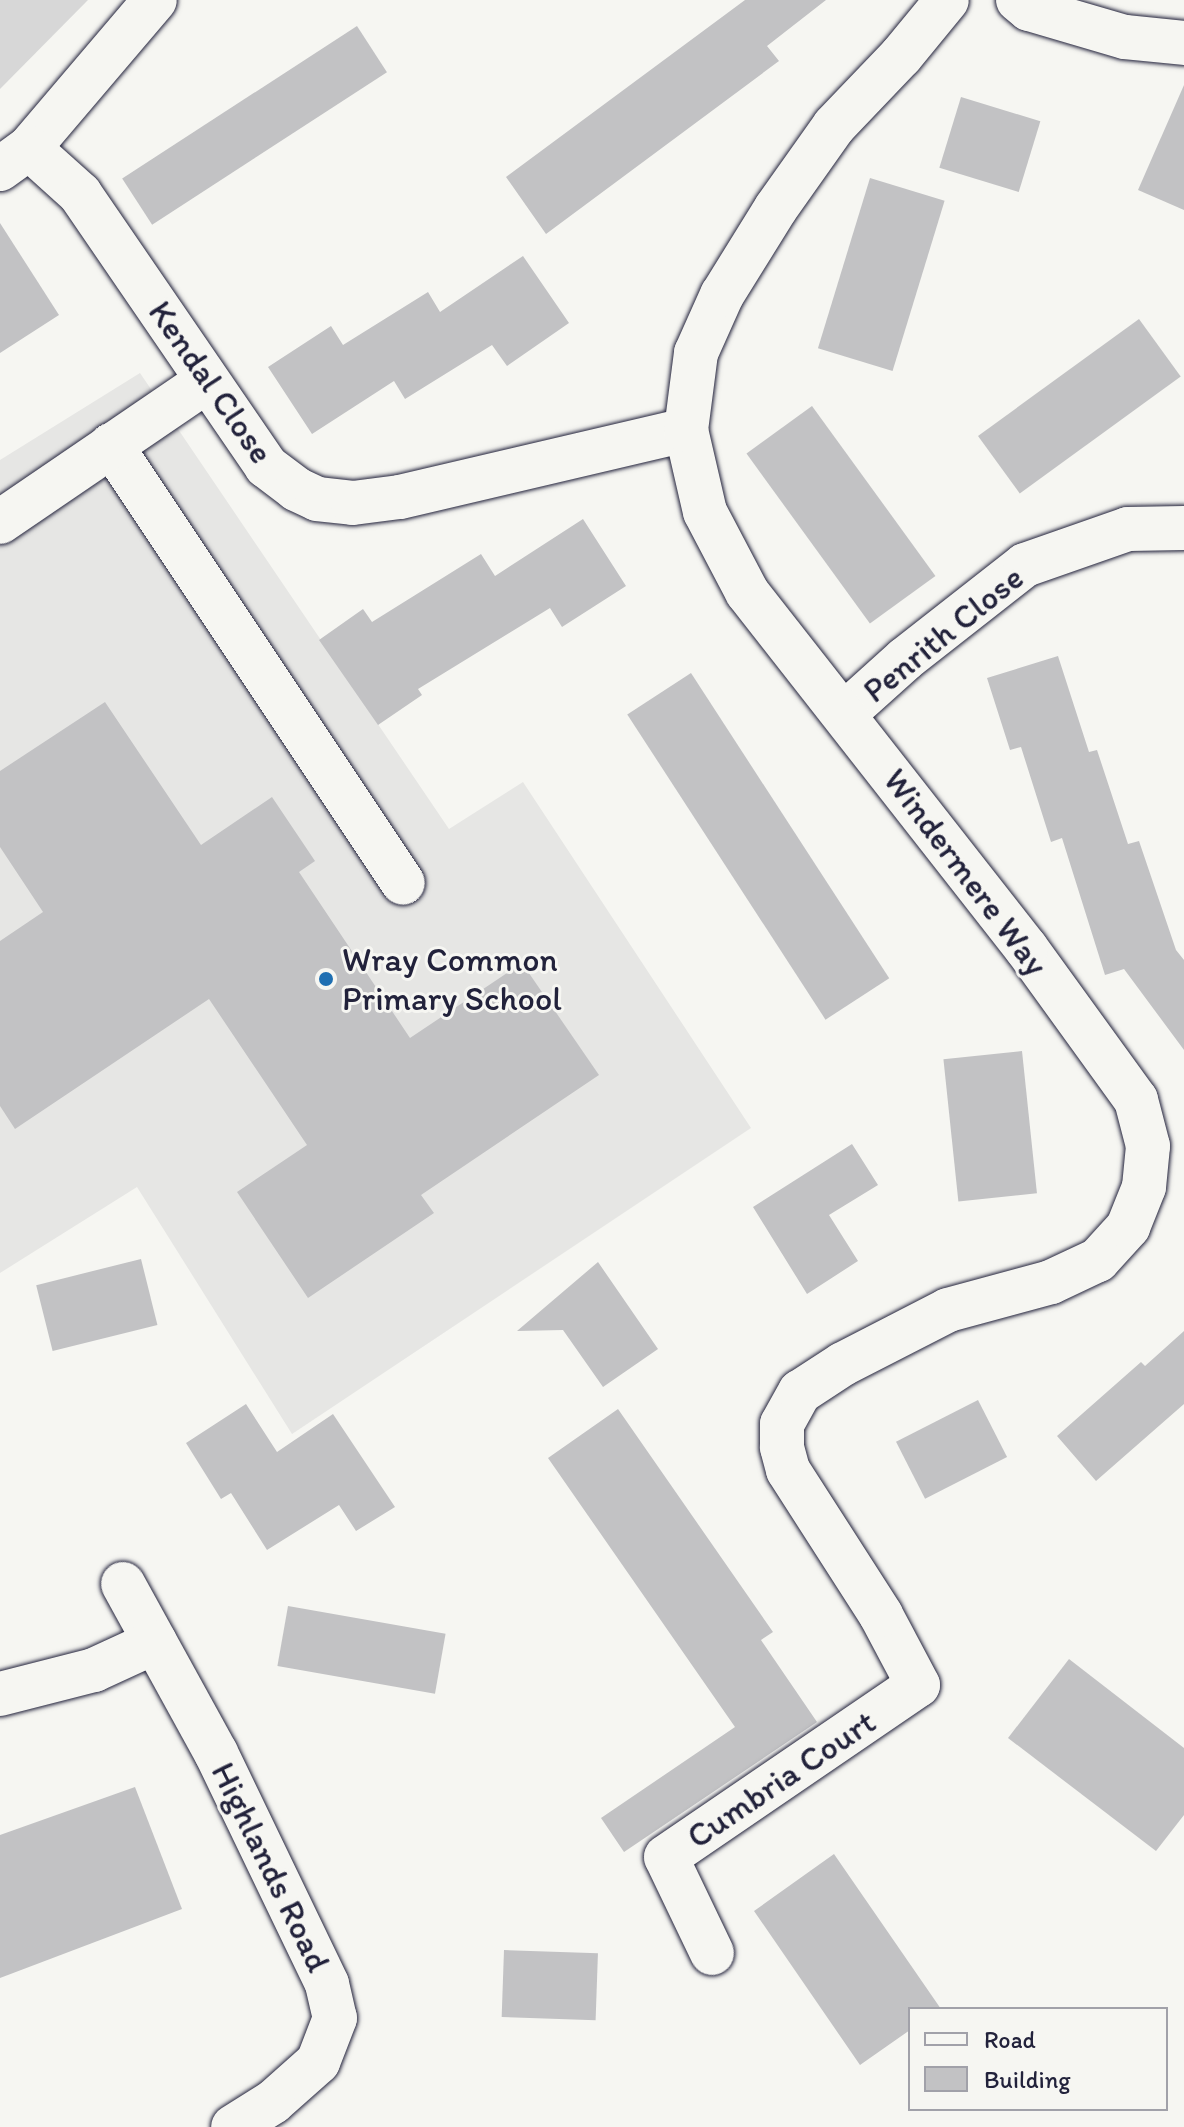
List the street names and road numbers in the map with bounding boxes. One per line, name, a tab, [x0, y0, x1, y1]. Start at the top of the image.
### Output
street label: Kendal Close	[140, 293, 282, 471]
street label: Penrith Close	[855, 557, 1031, 711]
street label: Windermere Way	[875, 761, 1057, 983]
street label: Cumbria Court	[679, 1701, 883, 1857]
street label: Highlands Road	[203, 1756, 339, 1978]

